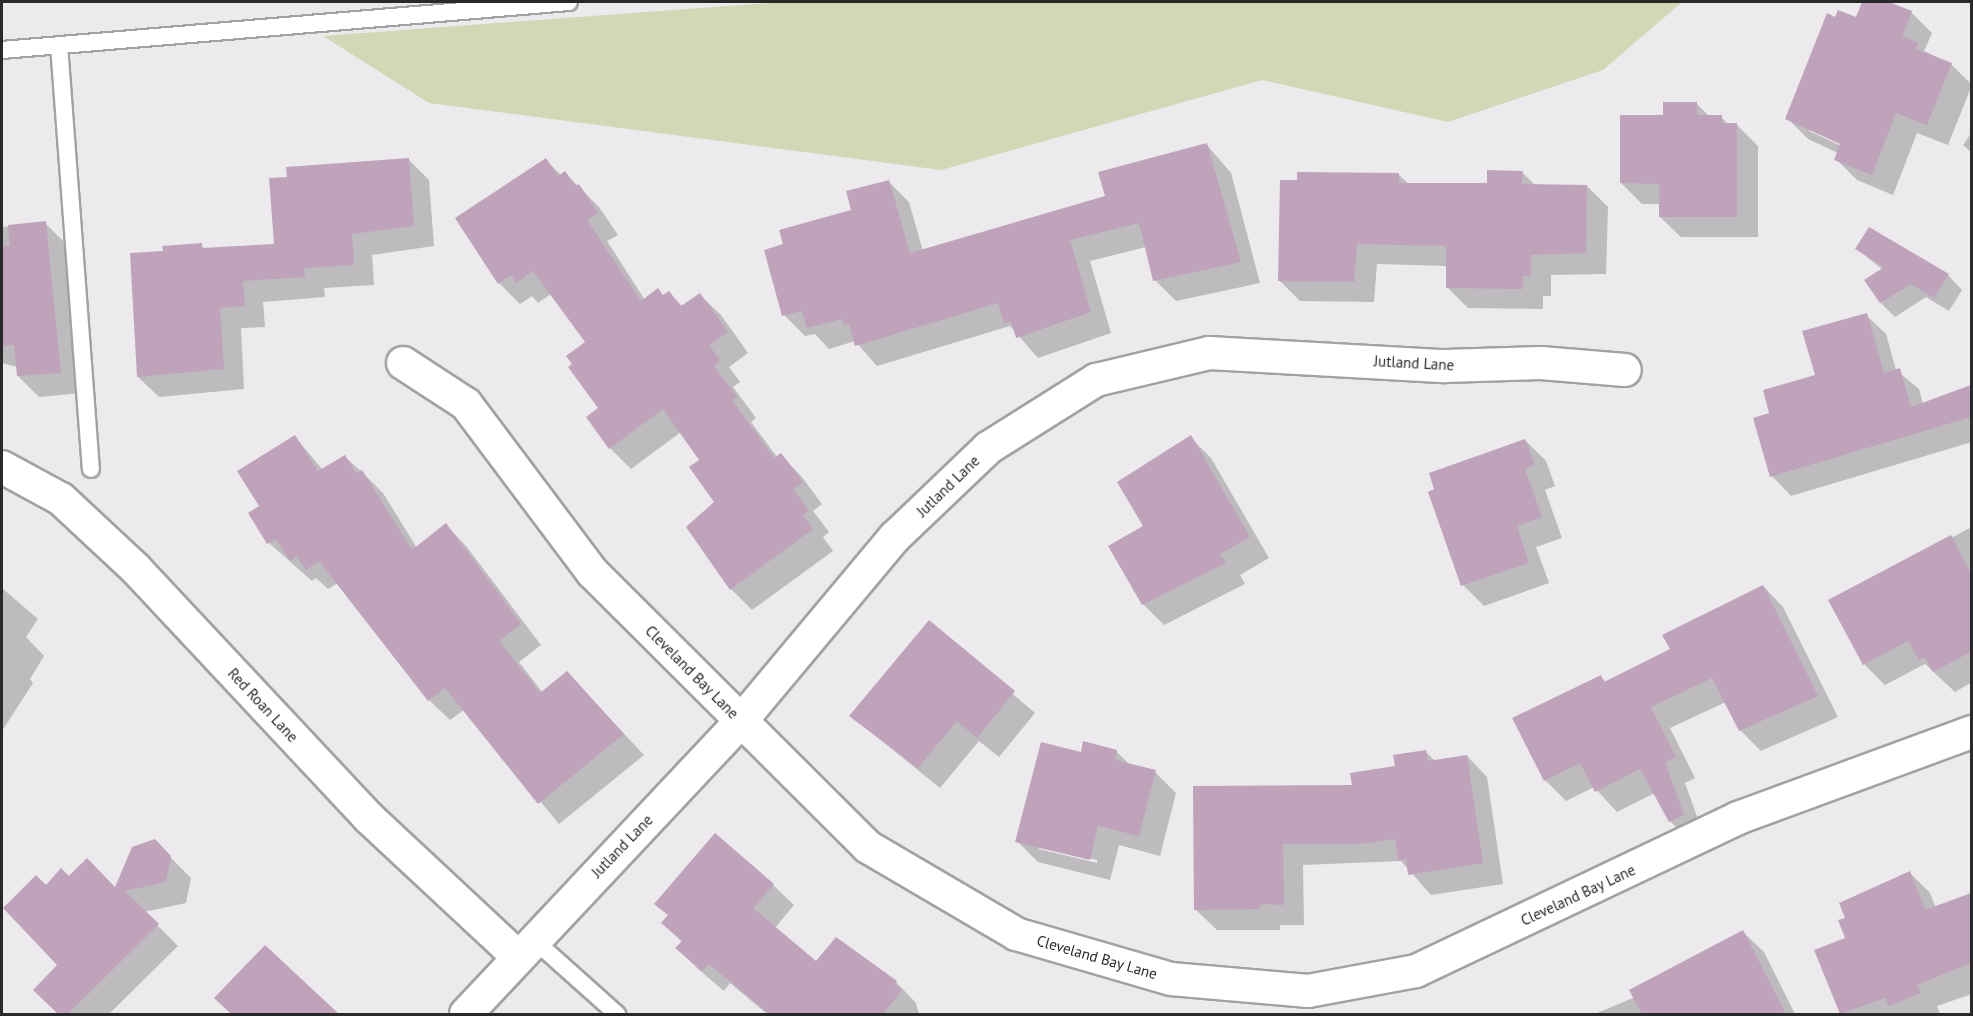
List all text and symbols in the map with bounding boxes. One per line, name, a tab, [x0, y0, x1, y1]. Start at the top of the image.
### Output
street label: Jutland Lane	[1373, 352, 1455, 374]
street label: Jutland Lane	[913, 452, 983, 520]
street label: Cleveland Bay Lane	[641, 621, 743, 723]
street label: Red Roan Lane	[224, 664, 302, 746]
street label: Jutland Lane	[588, 811, 656, 881]
street label: Cleveland Bay Lane	[1518, 860, 1638, 930]
street label: Cleveland Bay Lane	[1034, 931, 1160, 983]

